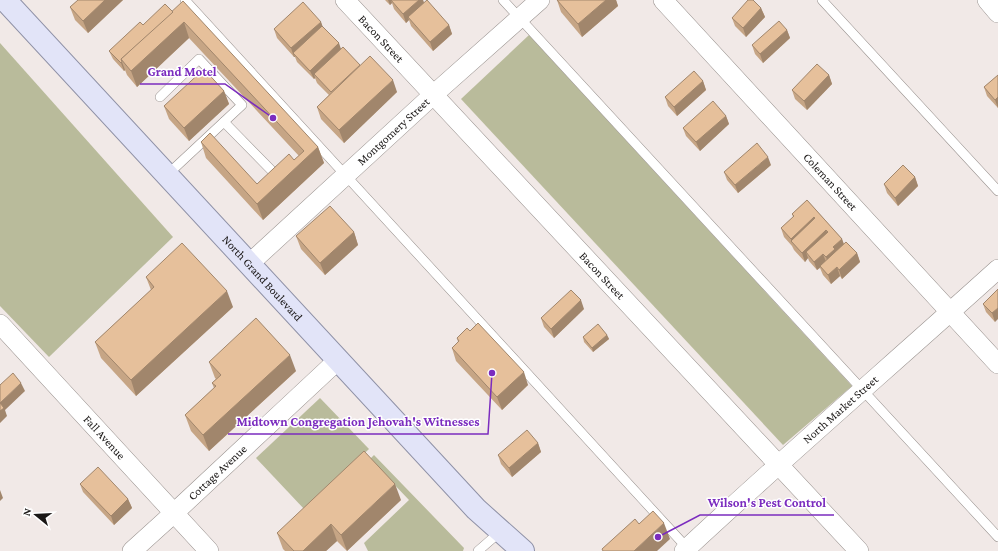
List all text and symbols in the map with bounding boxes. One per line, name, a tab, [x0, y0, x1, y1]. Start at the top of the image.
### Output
street label: Bacon Street	[356, 12, 407, 66]
callout: Grand Motel	[140, 59, 225, 84]
text: Grand Motel	[147, 64, 217, 79]
street label: Montgomery Street	[354, 94, 433, 168]
street label: Coleman Street	[800, 150, 861, 214]
street label: North Grand Boulevard	[219, 232, 306, 324]
street label: Bacon Street	[577, 249, 628, 303]
street label: North Market Street	[800, 372, 882, 446]
callout: Midtown Congregation Jehovah's Witnesses	[228, 409, 488, 434]
street label: Fall Avenue	[80, 412, 128, 462]
text: Midtown Congregation Jehovah's Witnesses	[236, 414, 480, 429]
street label: Cottage Avenue	[185, 442, 250, 503]
callout: Wilson's Pest Control	[700, 490, 834, 515]
north arrow	[16, 495, 56, 535]
text: Wilson's Pest Control	[707, 495, 826, 510]
text: N	[20, 506, 34, 517]

